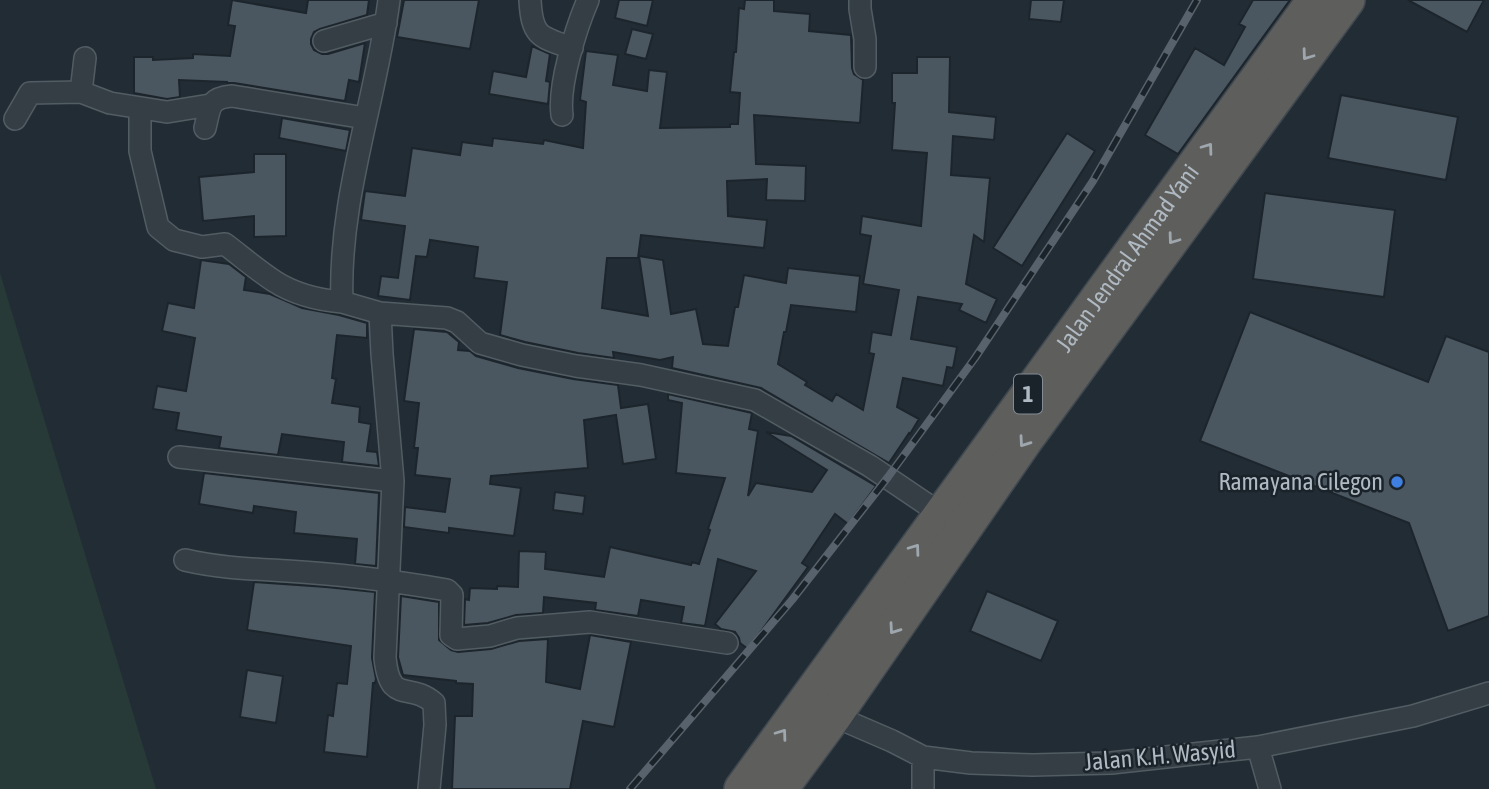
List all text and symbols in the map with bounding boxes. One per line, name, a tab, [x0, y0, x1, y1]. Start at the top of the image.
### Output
one-way arrow	[1303, 47, 1315, 60]
one-way arrow	[1200, 143, 1213, 156]
street label: Jalan Jendral Ahmad Yani	[1050, 159, 1204, 357]
one-way arrow	[1169, 231, 1181, 244]
road number: 1	[1014, 374, 1042, 414]
one-way arrow	[1020, 434, 1032, 447]
place label: Ramayana Cilegon	[1218, 468, 1383, 495]
marker: Ramayana Cilegon	[1389, 474, 1405, 490]
one-way arrow	[907, 544, 920, 557]
one-way arrow	[890, 621, 902, 634]
one-way arrow	[774, 729, 786, 741]
street label: Jalan K.H. Wasyid	[1083, 735, 1237, 776]

